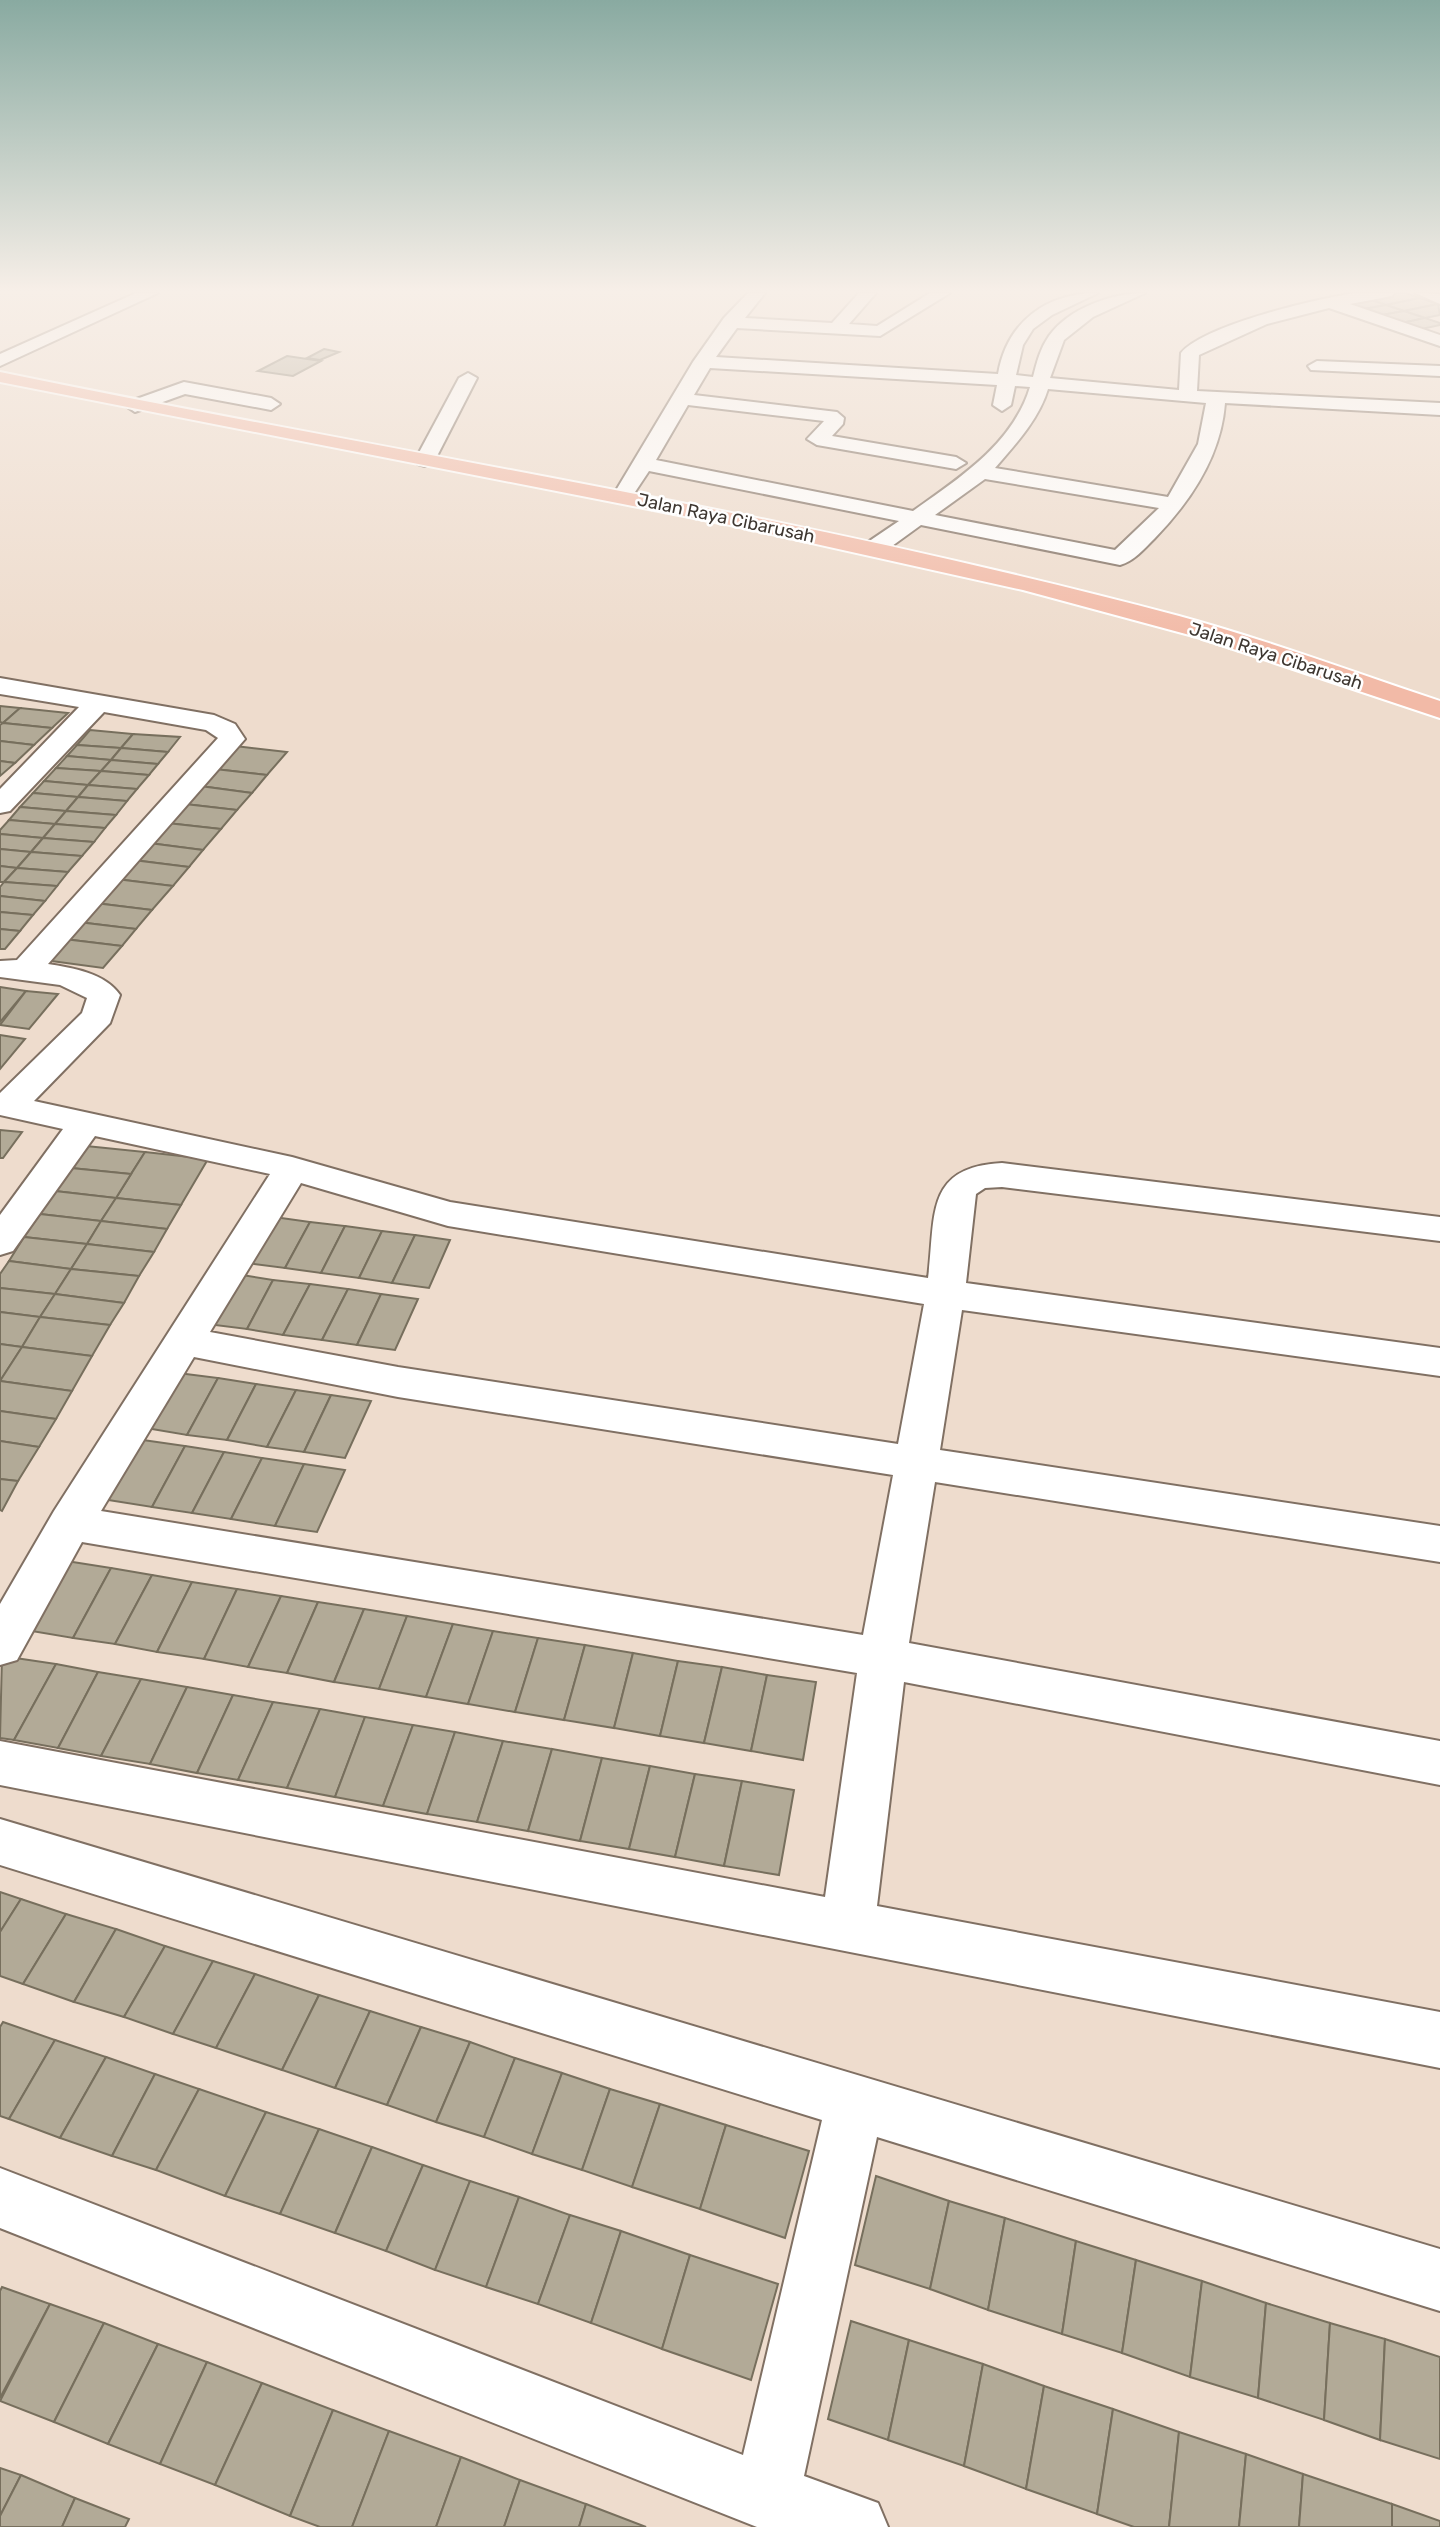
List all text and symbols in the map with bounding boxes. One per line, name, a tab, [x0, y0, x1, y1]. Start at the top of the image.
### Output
street label: Jalan Raya Cibarusah	[635, 488, 817, 548]
street label: Jalan Raya Cibarusah	[1186, 618, 1366, 694]

